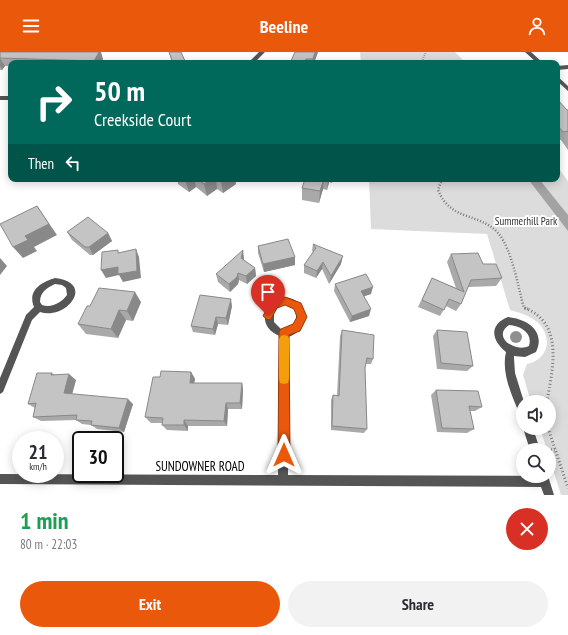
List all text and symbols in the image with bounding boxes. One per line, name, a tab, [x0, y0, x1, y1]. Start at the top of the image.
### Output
icon: menu	[20, 15, 42, 37]
text: Beeline	[260, 15, 308, 38]
icon: person	[526, 15, 548, 37]
text: 50 m	[94, 72, 145, 109]
icon: right	[28, 76, 80, 128]
text: Creekside Court	[94, 108, 191, 131]
icon: left	[62, 152, 84, 174]
text: Then	[28, 154, 54, 173]
park label: Summerhill Park	[495, 214, 558, 228]
pin	[251, 275, 285, 316]
icon: arrive	[257, 281, 279, 303]
map controls	[516, 395, 556, 483]
button: sound	[516, 395, 556, 435]
speed limit sign: 30	[72, 431, 124, 483]
position arrow	[263, 434, 305, 476]
text: 21	[28, 439, 48, 465]
button: search	[516, 443, 556, 483]
street label: SUNDOWNER ROAD	[155, 458, 245, 475]
text: km/h	[29, 460, 47, 473]
text: 1 min	[20, 505, 68, 536]
button: close	[506, 508, 548, 550]
text: 80 m · 22:03	[20, 536, 77, 553]
button: Exit	[20, 581, 280, 627]
button: Share	[288, 581, 548, 627]

